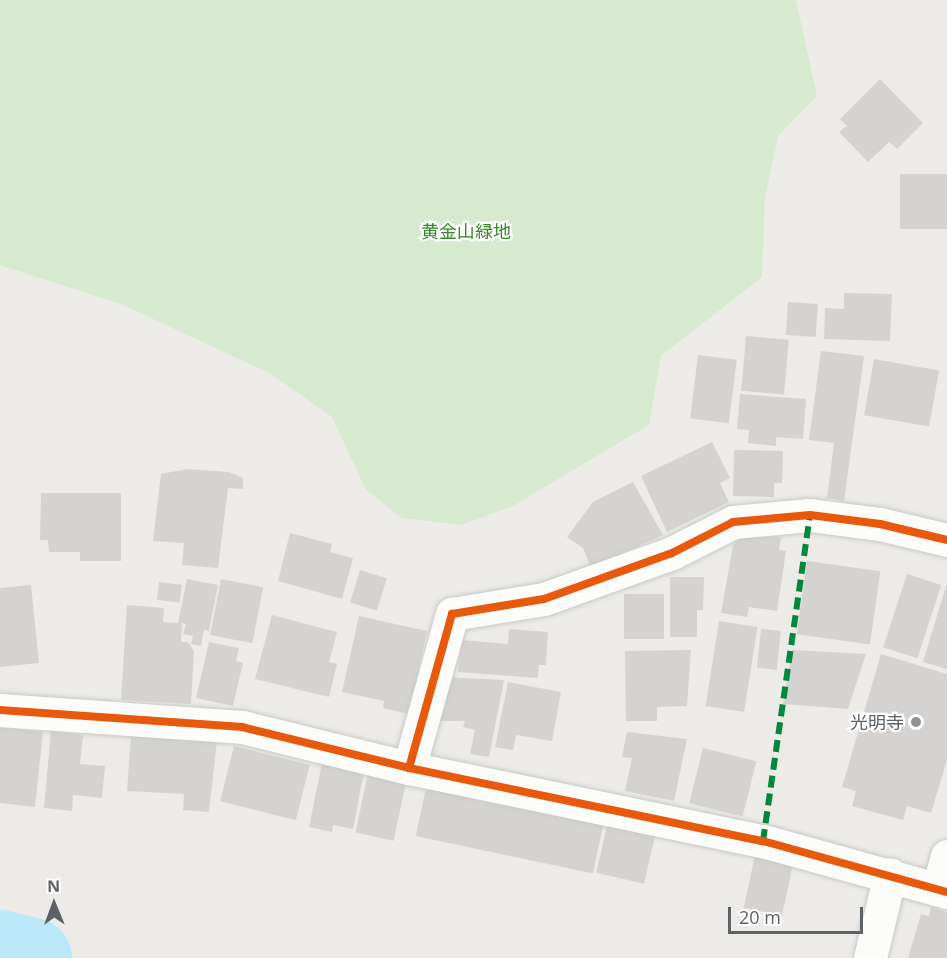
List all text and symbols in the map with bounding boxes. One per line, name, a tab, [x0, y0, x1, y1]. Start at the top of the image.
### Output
park label: 黄金山緑地	[421, 220, 511, 242]
place label: 光明寺	[850, 711, 904, 733]
marker: 光明寺	[909, 715, 923, 729]
north arrow	[24, 874, 84, 934]
text: N	[47, 875, 60, 897]
scale bar	[731, 895, 866, 933]
text: 20 m	[739, 905, 781, 929]

